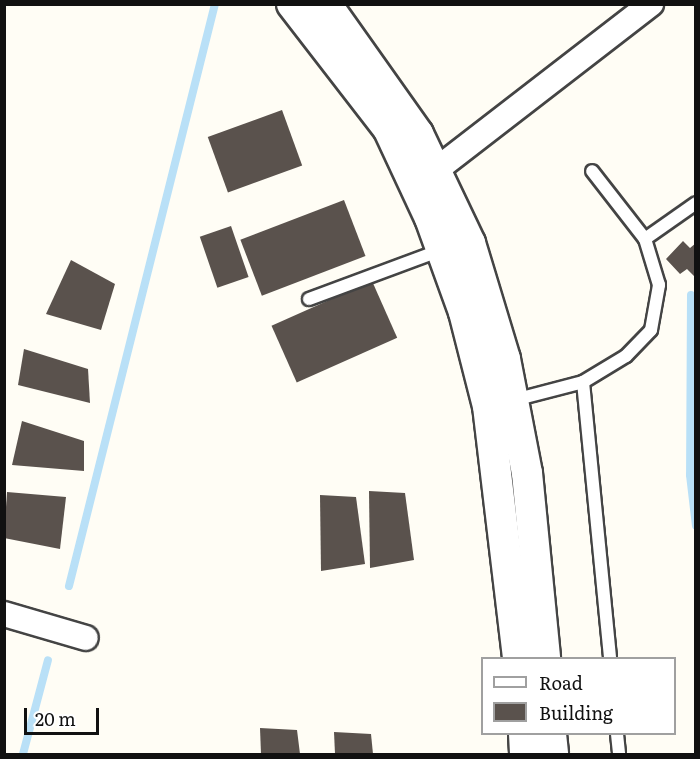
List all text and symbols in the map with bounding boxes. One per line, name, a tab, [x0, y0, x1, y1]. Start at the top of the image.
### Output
legend	[481, 657, 676, 735]
text: Road	[539, 669, 583, 696]
scale bar	[27, 696, 102, 734]
text: Building	[539, 699, 613, 726]
text: 20 m	[35, 705, 76, 732]

